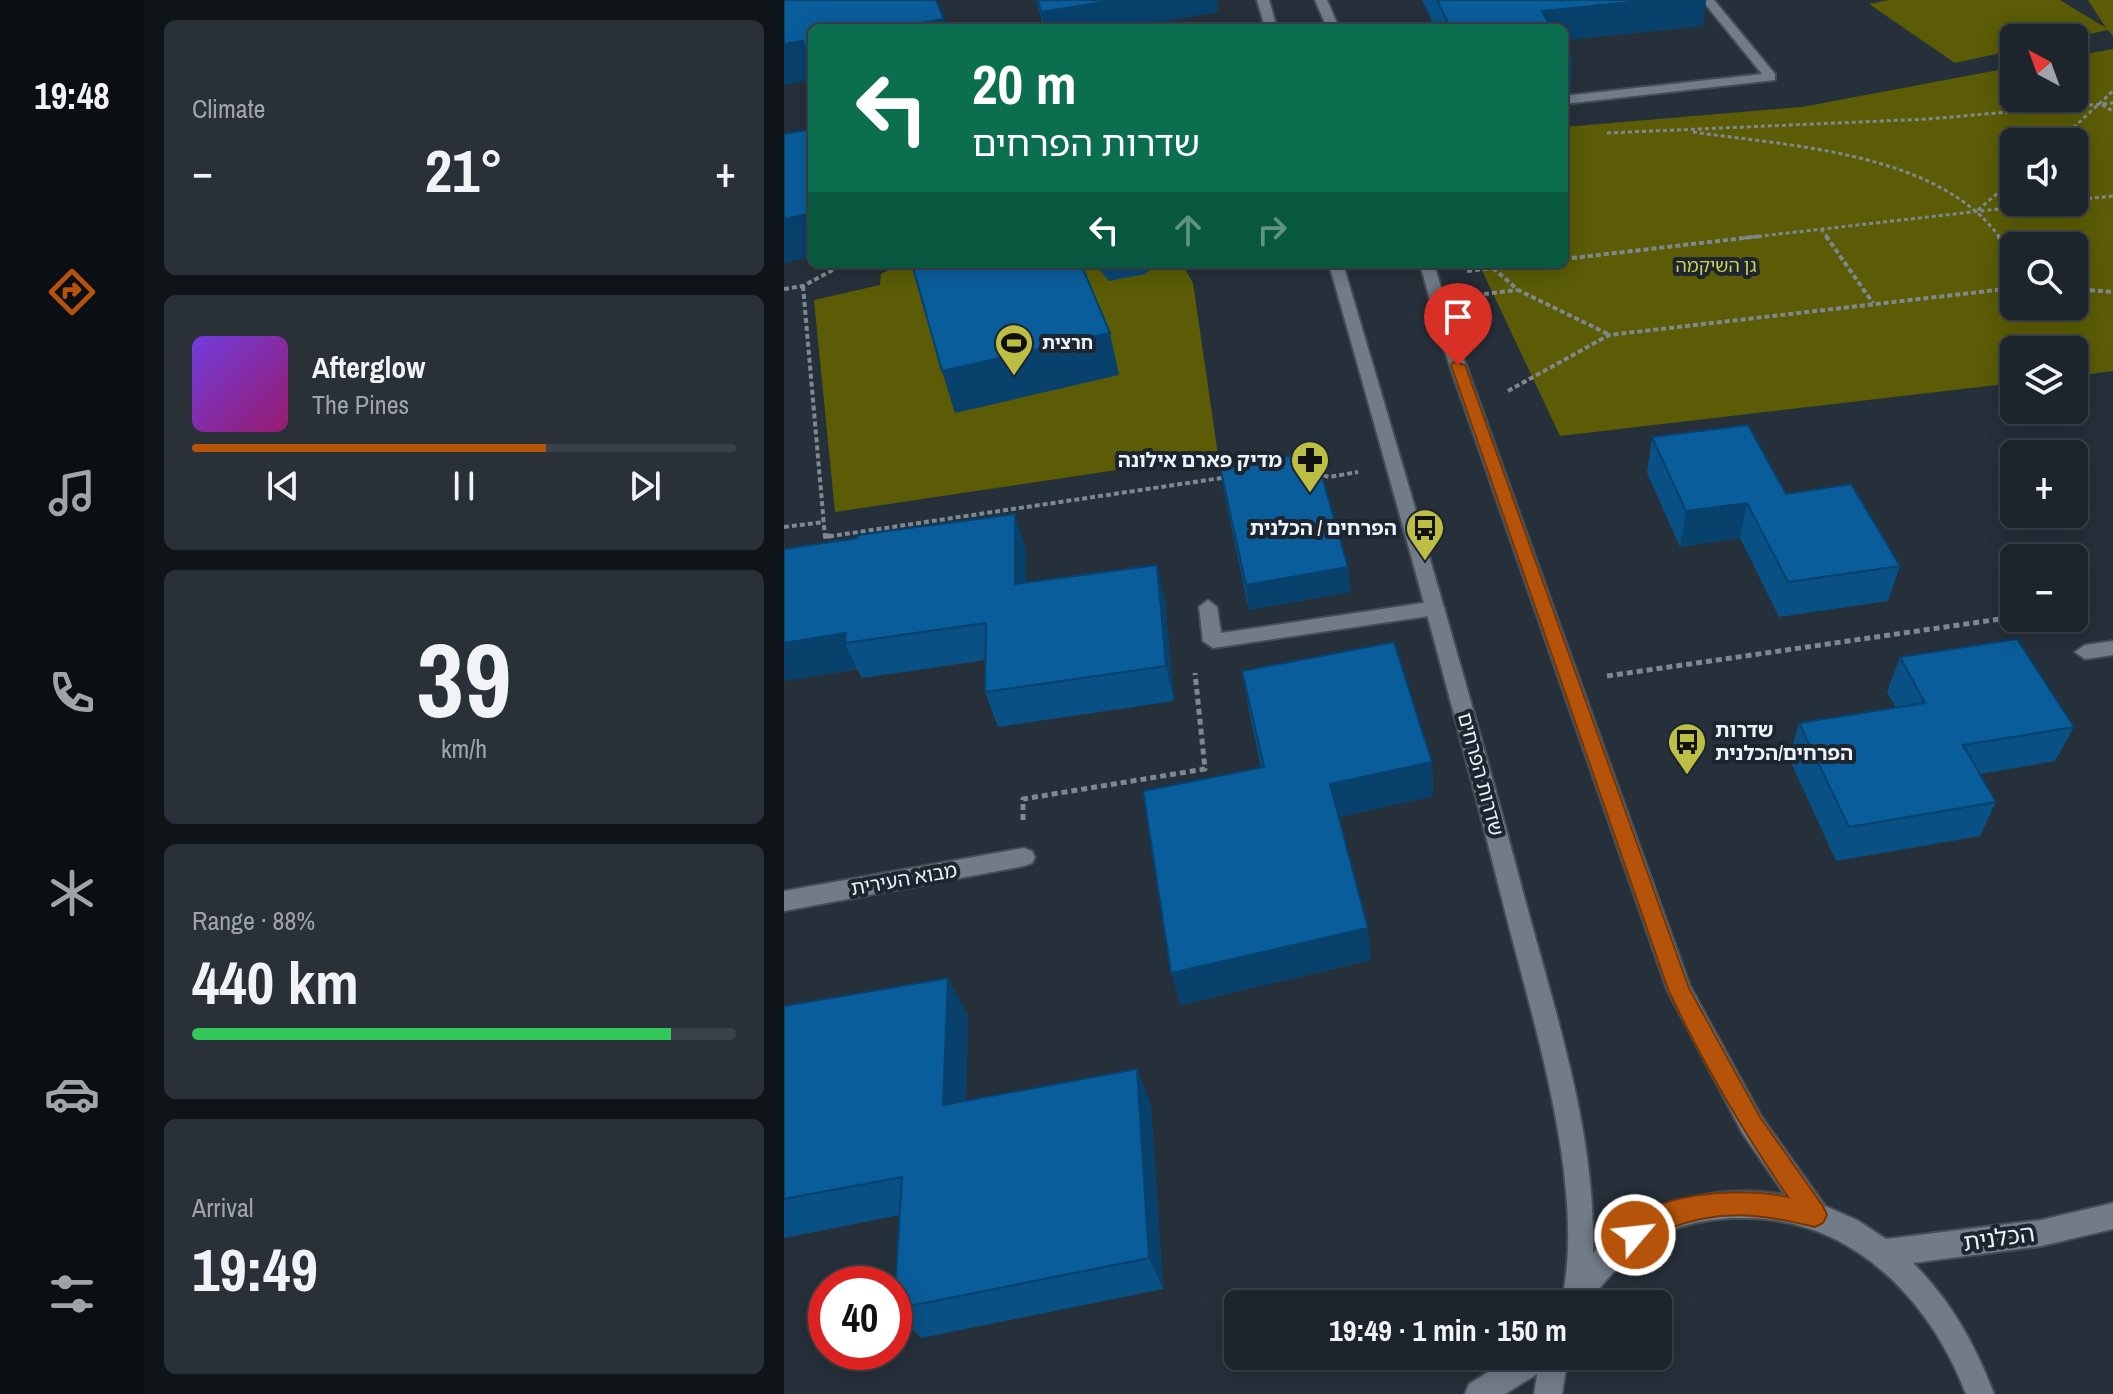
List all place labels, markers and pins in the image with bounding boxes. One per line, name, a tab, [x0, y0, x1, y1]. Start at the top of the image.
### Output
pin	[1424, 283, 1492, 365]
sports icon: חרצית	[993, 322, 1035, 377]
place label: חרצית	[1042, 330, 1093, 355]
pharmacy icon: מדיק פארם אילונה	[1289, 439, 1331, 494]
place label: מדיק פארם אילונה	[1118, 446, 1282, 473]
bus stop icon: הפרחים / הכלנית	[1404, 507, 1446, 562]
place label: הפרחים / הכלנית	[1250, 514, 1397, 541]
place label: שדרות הפרחים/הכלנית	[1715, 716, 1853, 766]
bus stop icon: שדרות הפרחים/הכלנית	[1666, 721, 1708, 776]

